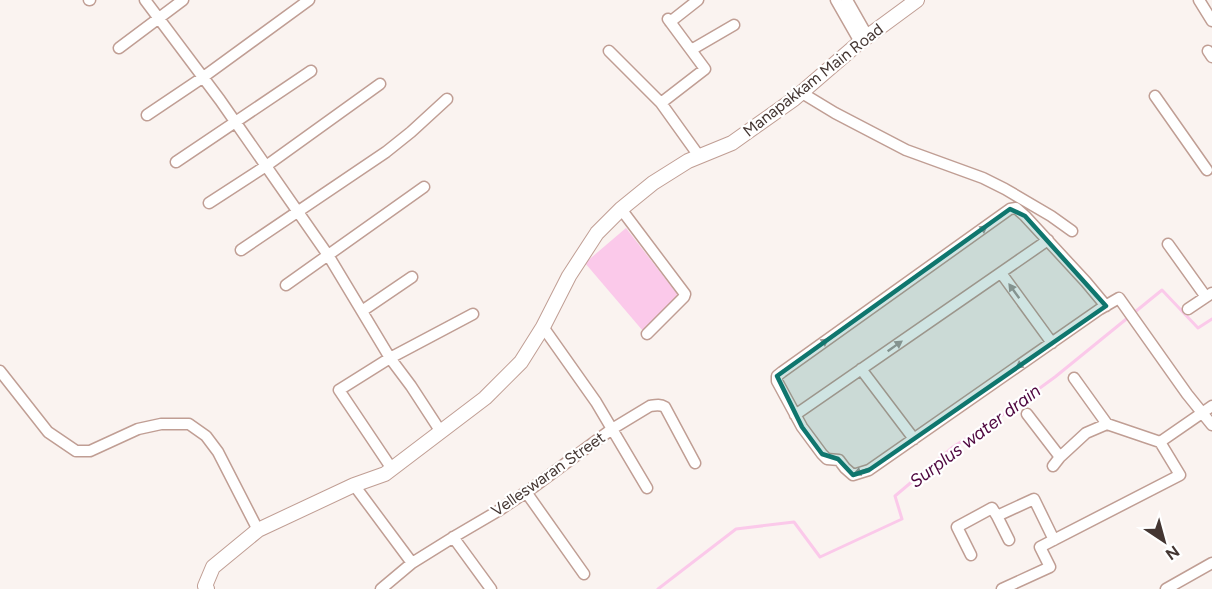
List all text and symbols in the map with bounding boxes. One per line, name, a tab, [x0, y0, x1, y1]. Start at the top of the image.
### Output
street label: Manapakkam Main Road	[739, 19, 887, 141]
one-way arrow	[972, 225, 988, 237]
one-way arrow	[1008, 284, 1020, 300]
one-way arrow	[813, 338, 829, 350]
one-way arrow	[887, 341, 903, 352]
one-way arrow	[1016, 357, 1032, 369]
water label: Surplus water drain	[905, 380, 1045, 492]
street label: Velleswaran Street	[488, 428, 608, 520]
one-way arrow	[853, 467, 871, 477]
north arrow	[1134, 511, 1194, 571]
text: N	[1162, 541, 1183, 564]

